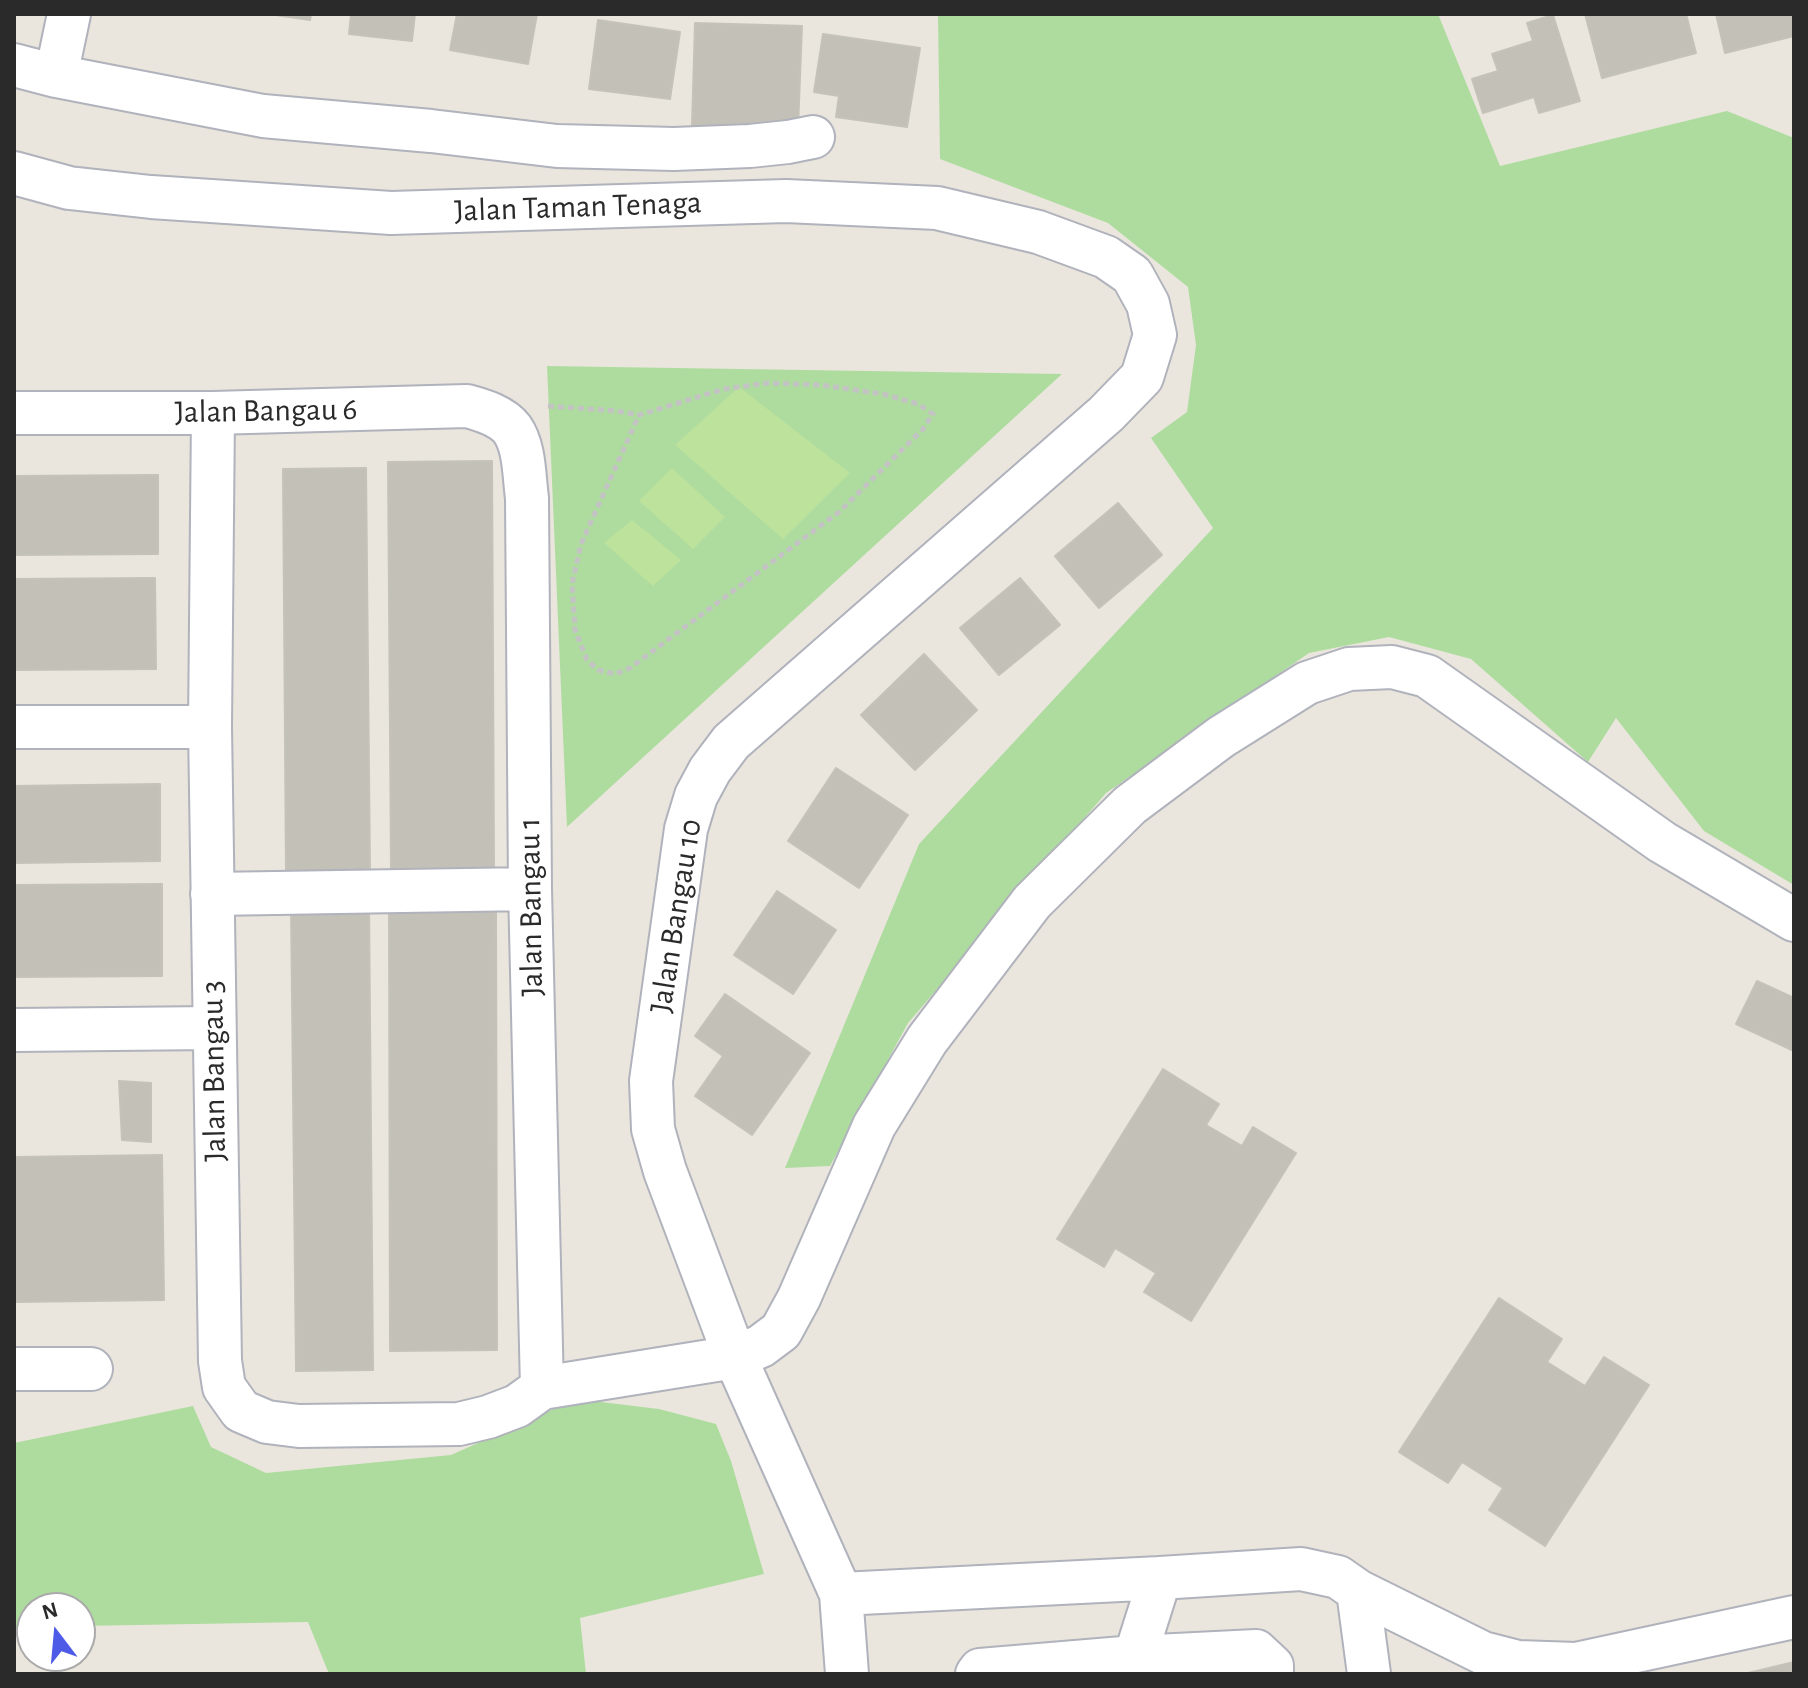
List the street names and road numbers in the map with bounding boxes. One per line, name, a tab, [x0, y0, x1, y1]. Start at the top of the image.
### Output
street label: Jalan Taman Tenaga	[454, 183, 702, 231]
street label: Jalan Bangau 6	[174, 390, 358, 432]
street label: Jalan Bangau 10	[642, 816, 710, 1016]
street label: Jalan Bangau 1	[510, 817, 552, 997]
street label: Jalan Bangau 3	[193, 980, 235, 1162]

